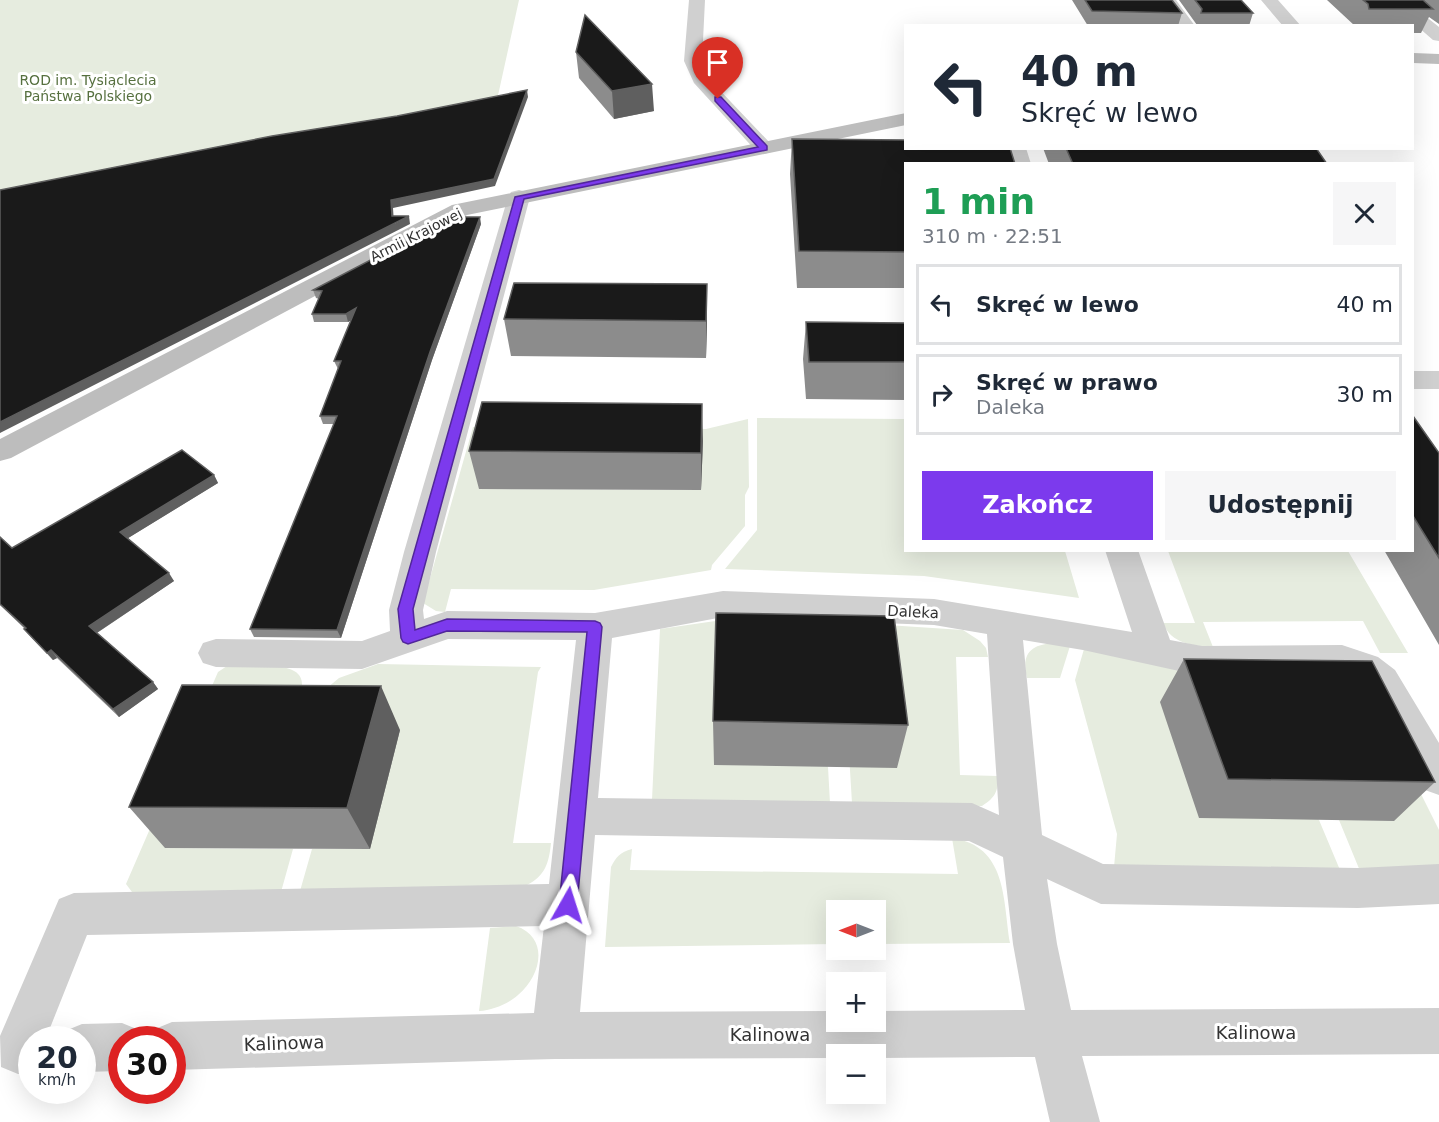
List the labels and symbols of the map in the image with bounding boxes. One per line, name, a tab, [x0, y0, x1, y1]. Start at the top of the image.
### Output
pin	[692, 37, 743, 99]
park label: ROD im. Tysiąclecia Państwa Polskiego	[19, 72, 157, 104]
street label: Armii Krajowej	[367, 205, 465, 265]
street label: Daleka	[887, 602, 939, 622]
position arrow	[536, 873, 600, 937]
north arrow	[826, 900, 886, 960]
street label: Kalinowa	[1216, 1022, 1296, 1043]
street label: Kalinowa	[730, 1024, 810, 1045]
speed limit sign: 30	[108, 1026, 186, 1104]
street label: Kalinowa	[243, 1031, 325, 1055]

